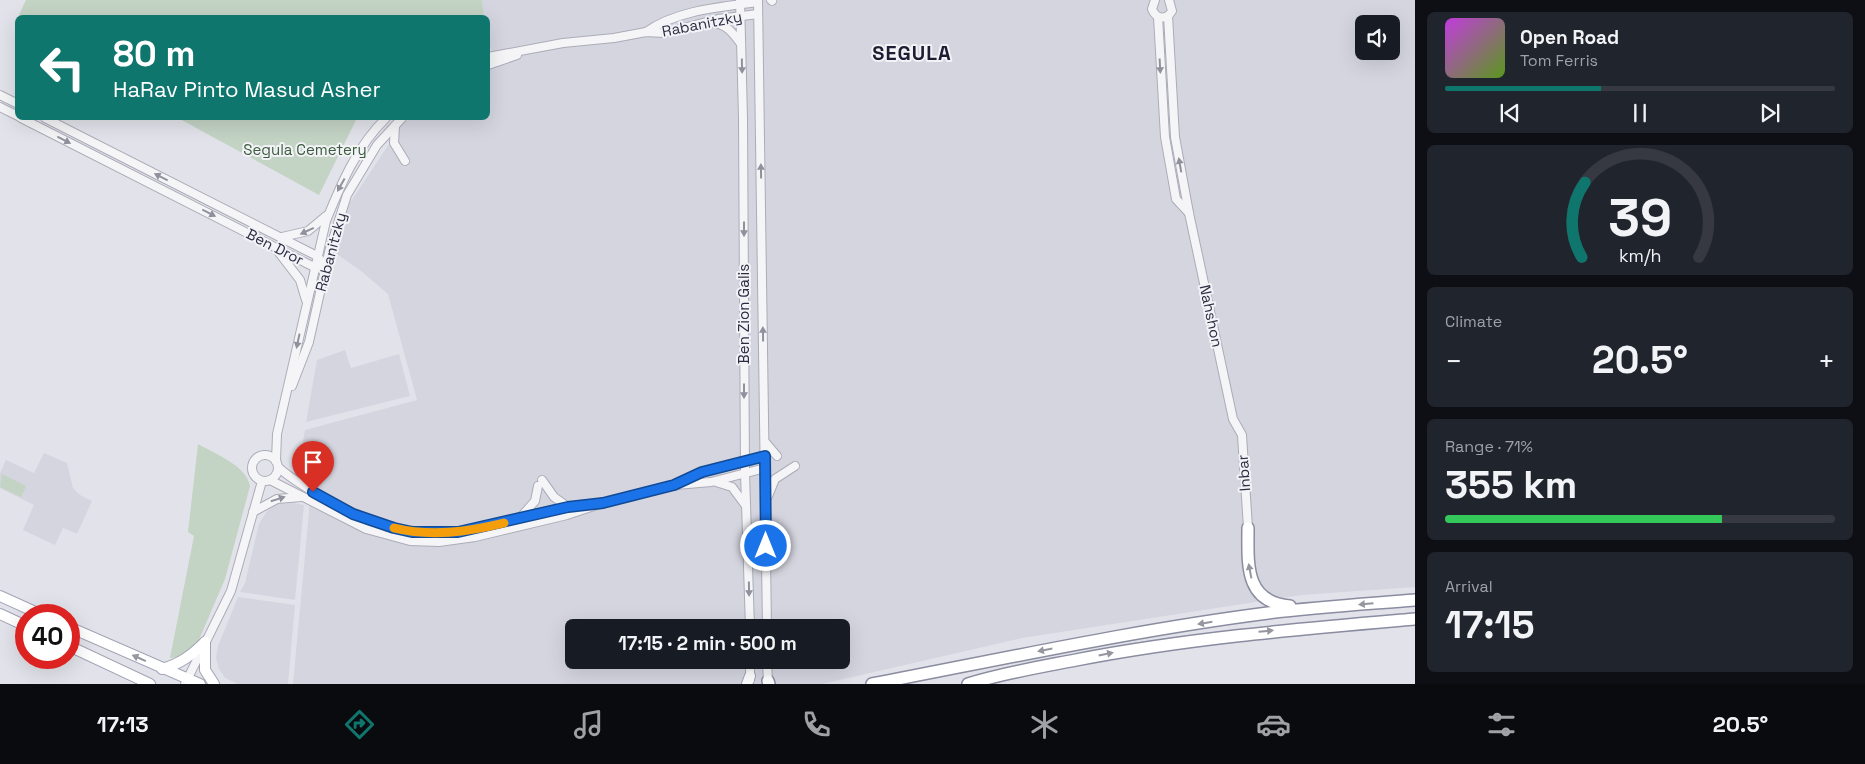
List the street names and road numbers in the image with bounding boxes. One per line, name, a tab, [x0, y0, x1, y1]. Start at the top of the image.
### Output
street label: Rabanitzky	[660, 6, 744, 41]
street label: Rabanitzky	[311, 210, 350, 294]
street label: Ben Dror	[243, 224, 308, 269]
street label: Ben Zion Galis	[734, 264, 753, 364]
street label: Nahshon	[1196, 283, 1227, 349]
street label: Inbar	[1233, 454, 1254, 492]

